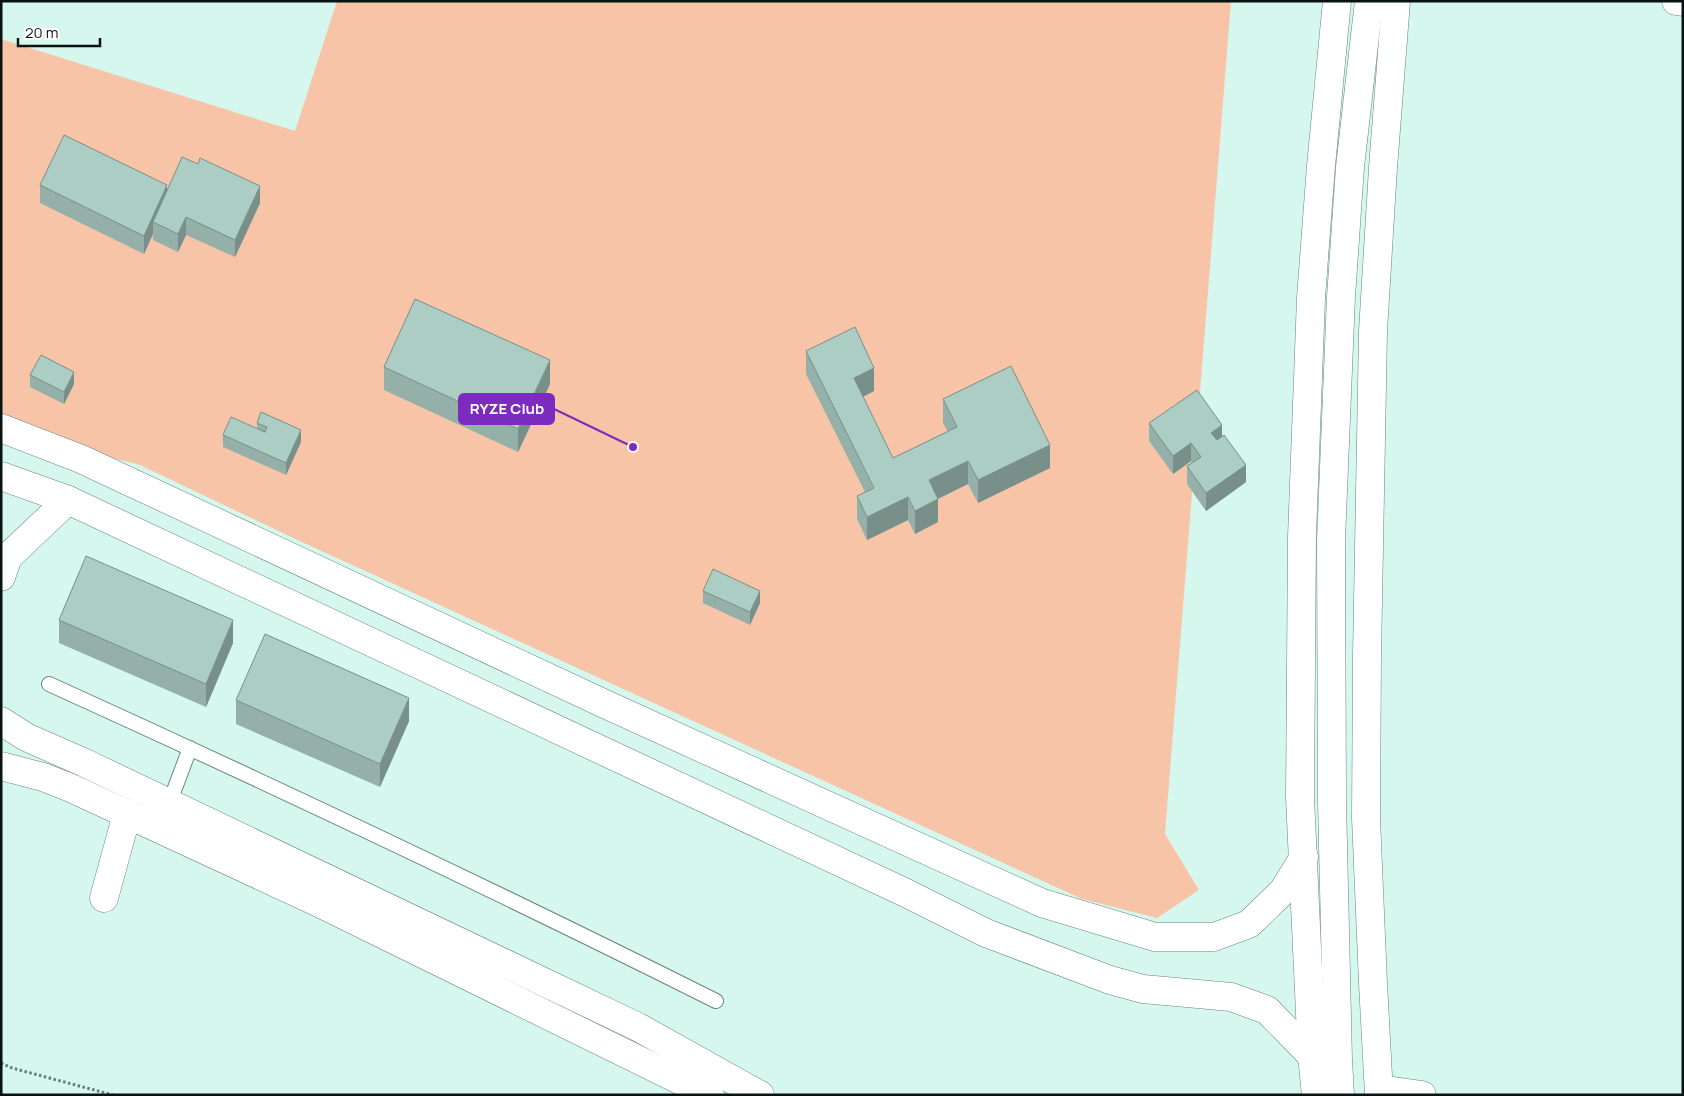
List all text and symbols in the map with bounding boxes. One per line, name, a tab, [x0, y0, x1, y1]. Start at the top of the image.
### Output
scale bar	[18, 15, 100, 47]
text: 20 m	[25, 22, 58, 43]
callout: RYZE Club	[459, 394, 554, 424]
text: RYZE Club	[470, 398, 544, 419]

